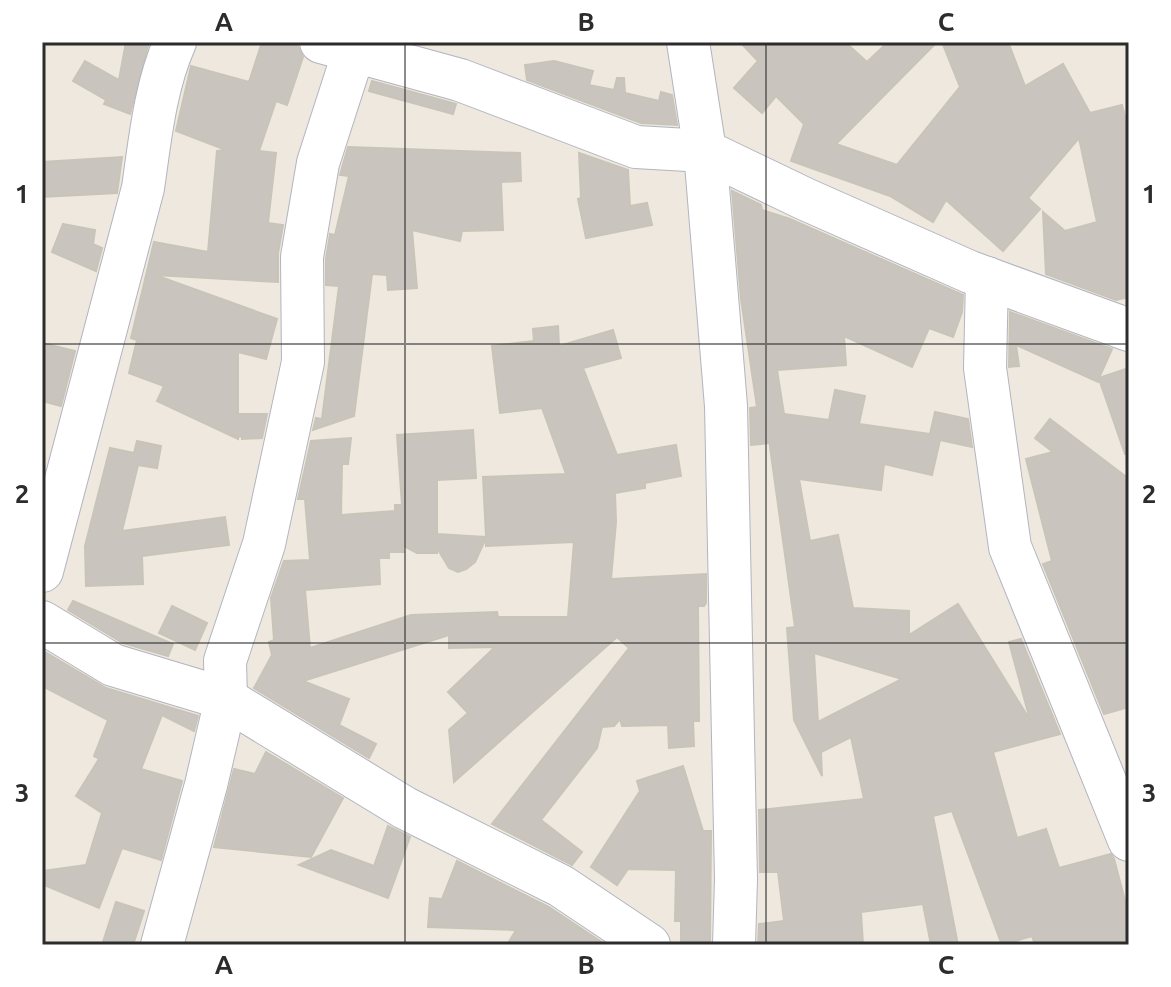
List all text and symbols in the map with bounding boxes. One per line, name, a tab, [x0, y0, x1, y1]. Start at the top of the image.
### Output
text: A	[215, 7, 234, 36]
text: B	[577, 7, 595, 36]
text: C	[938, 7, 955, 36]
text: 1	[15, 179, 29, 208]
text: 1	[1142, 179, 1156, 208]
text: 2	[15, 479, 29, 508]
text: 2	[1142, 479, 1156, 508]
text: 3	[15, 778, 29, 807]
text: 3	[1142, 778, 1156, 807]
text: A	[215, 950, 234, 979]
text: B	[577, 950, 595, 979]
text: C	[938, 950, 955, 979]

